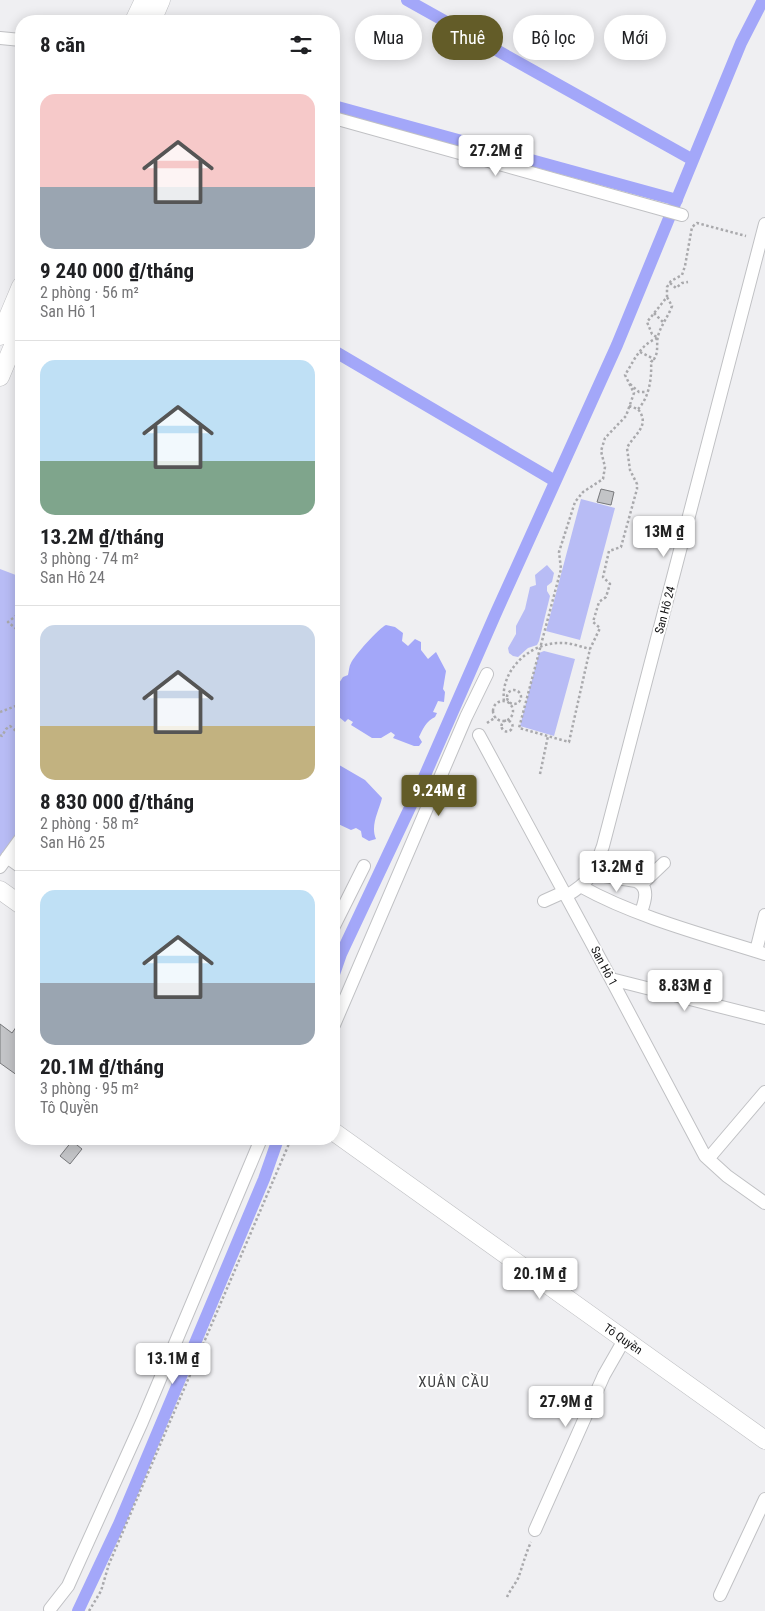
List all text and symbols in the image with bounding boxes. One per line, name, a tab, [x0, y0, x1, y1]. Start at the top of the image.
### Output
chip: Mua	[355, 15, 422, 60]
chip: Thuê	[432, 15, 503, 60]
chip: Bộ lọc	[513, 15, 594, 60]
chip: Mới	[604, 15, 666, 60]
icon: filters	[287, 31, 315, 59]
text: 8 căn	[40, 33, 85, 57]
icon: home	[133, 127, 223, 217]
pin: 27.2M ₫	[450, 134, 542, 177]
text: 27.2M ₫	[470, 141, 522, 160]
text: 9 240 000 ₫/tháng	[40, 259, 194, 283]
text: 2 phòng · 56 m²	[40, 283, 139, 302]
text: San Hô 1	[40, 302, 97, 321]
icon: home	[133, 392, 223, 482]
pin: 13M ₫	[629, 516, 699, 558]
text: 13M ₫	[644, 522, 684, 541]
text: 13.2M ₫/tháng	[40, 525, 164, 549]
text: 3 phòng · 74 m²	[40, 549, 139, 568]
text: San Hô 24	[40, 568, 105, 587]
street label: San Hô 24	[652, 585, 678, 635]
icon: home	[133, 657, 223, 747]
pin: 9.24M ₫	[393, 774, 485, 817]
text: 9.24M ₫	[413, 781, 465, 800]
text: 8 830 000 ₫/tháng	[40, 790, 194, 814]
text: 2 phòng · 58 m²	[40, 814, 139, 833]
text: San Hô 25	[40, 833, 105, 852]
pin: 13.2M ₫	[571, 850, 663, 893]
text: 13.2M ₫	[591, 857, 643, 876]
icon: home	[133, 922, 223, 1012]
street label: San Hô 1	[588, 944, 620, 988]
pin: 8.83M ₫	[639, 970, 731, 1012]
text: 8.83M ₫	[659, 976, 711, 995]
text: 20.1M ₫/tháng	[40, 1055, 164, 1079]
text: 3 phòng · 95 m²	[40, 1079, 139, 1098]
text: Tô Quyền	[40, 1098, 98, 1117]
pin: 20.1M ₫	[494, 1258, 586, 1300]
text: 20.1M ₫	[514, 1264, 566, 1283]
street label: Tô Quyền	[601, 1321, 645, 1357]
pin: 13.1M ₫	[127, 1342, 219, 1385]
text: 13.1M ₫	[147, 1349, 199, 1368]
district label: XUÂN CẦU	[418, 1373, 490, 1391]
pin: 27.9M ₫	[520, 1386, 612, 1428]
text: 27.9M ₫	[540, 1392, 592, 1411]

